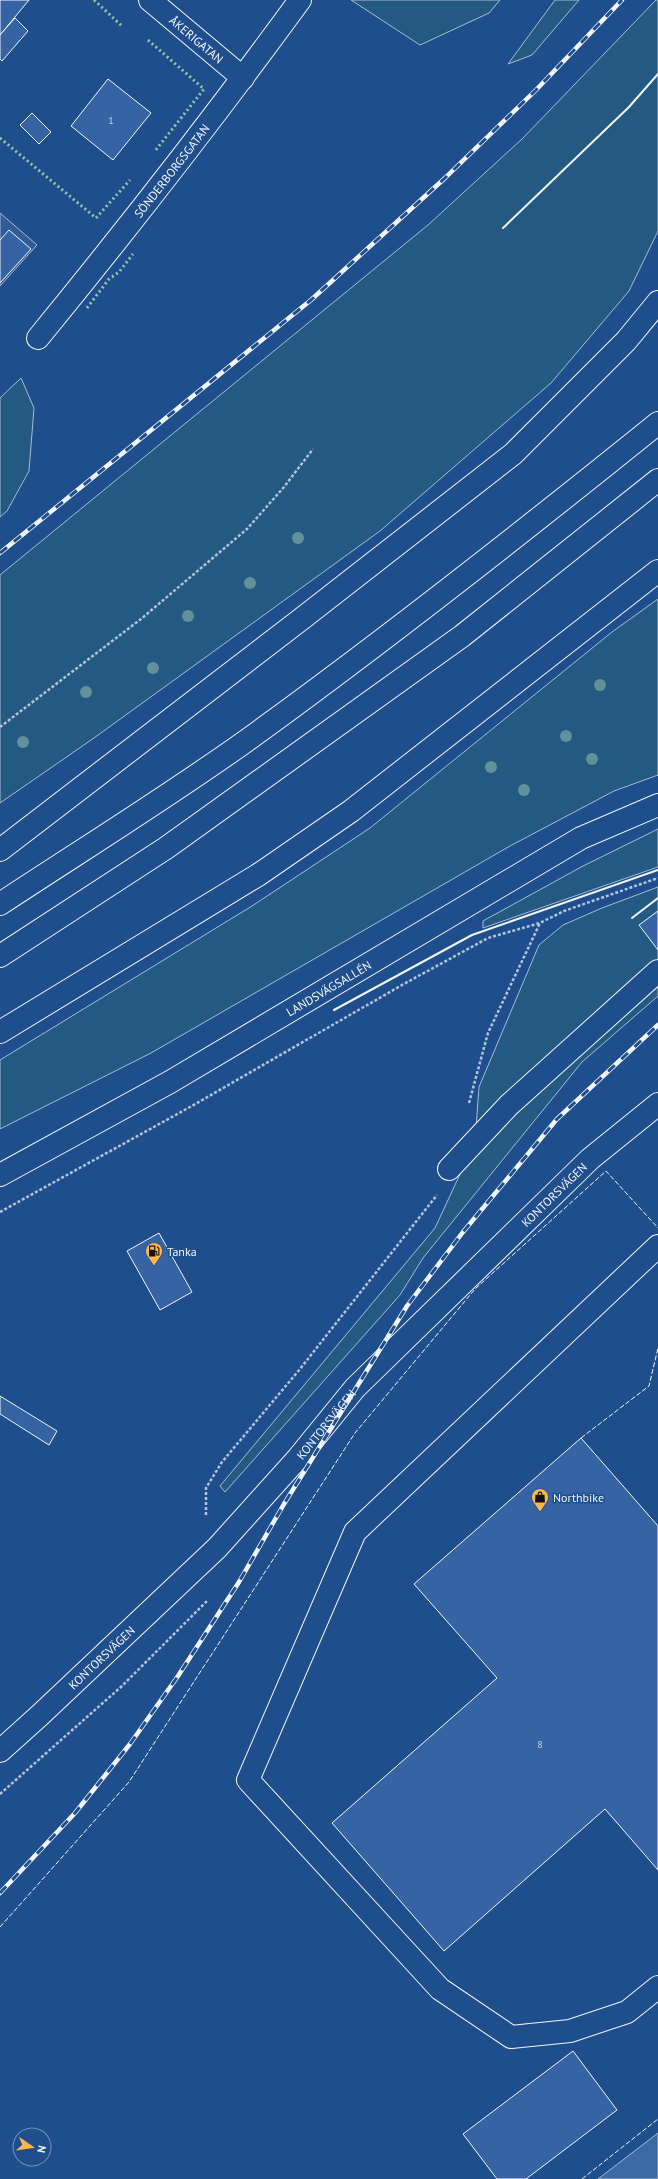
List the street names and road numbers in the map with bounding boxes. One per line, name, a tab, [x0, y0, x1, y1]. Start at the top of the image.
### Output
street label: ÅKERIGATAN	[167, 12, 227, 66]
street label: SÖNDERBORGSGATAN	[130, 121, 212, 220]
street label: LANDSVÄGSALLÉN	[283, 957, 374, 1019]
street label: KONTORSVÄGEN	[518, 1159, 590, 1230]
street label: KONTORSVÄGEN	[293, 1386, 359, 1462]
street label: KONTORSVÄGEN	[65, 1622, 138, 1692]

